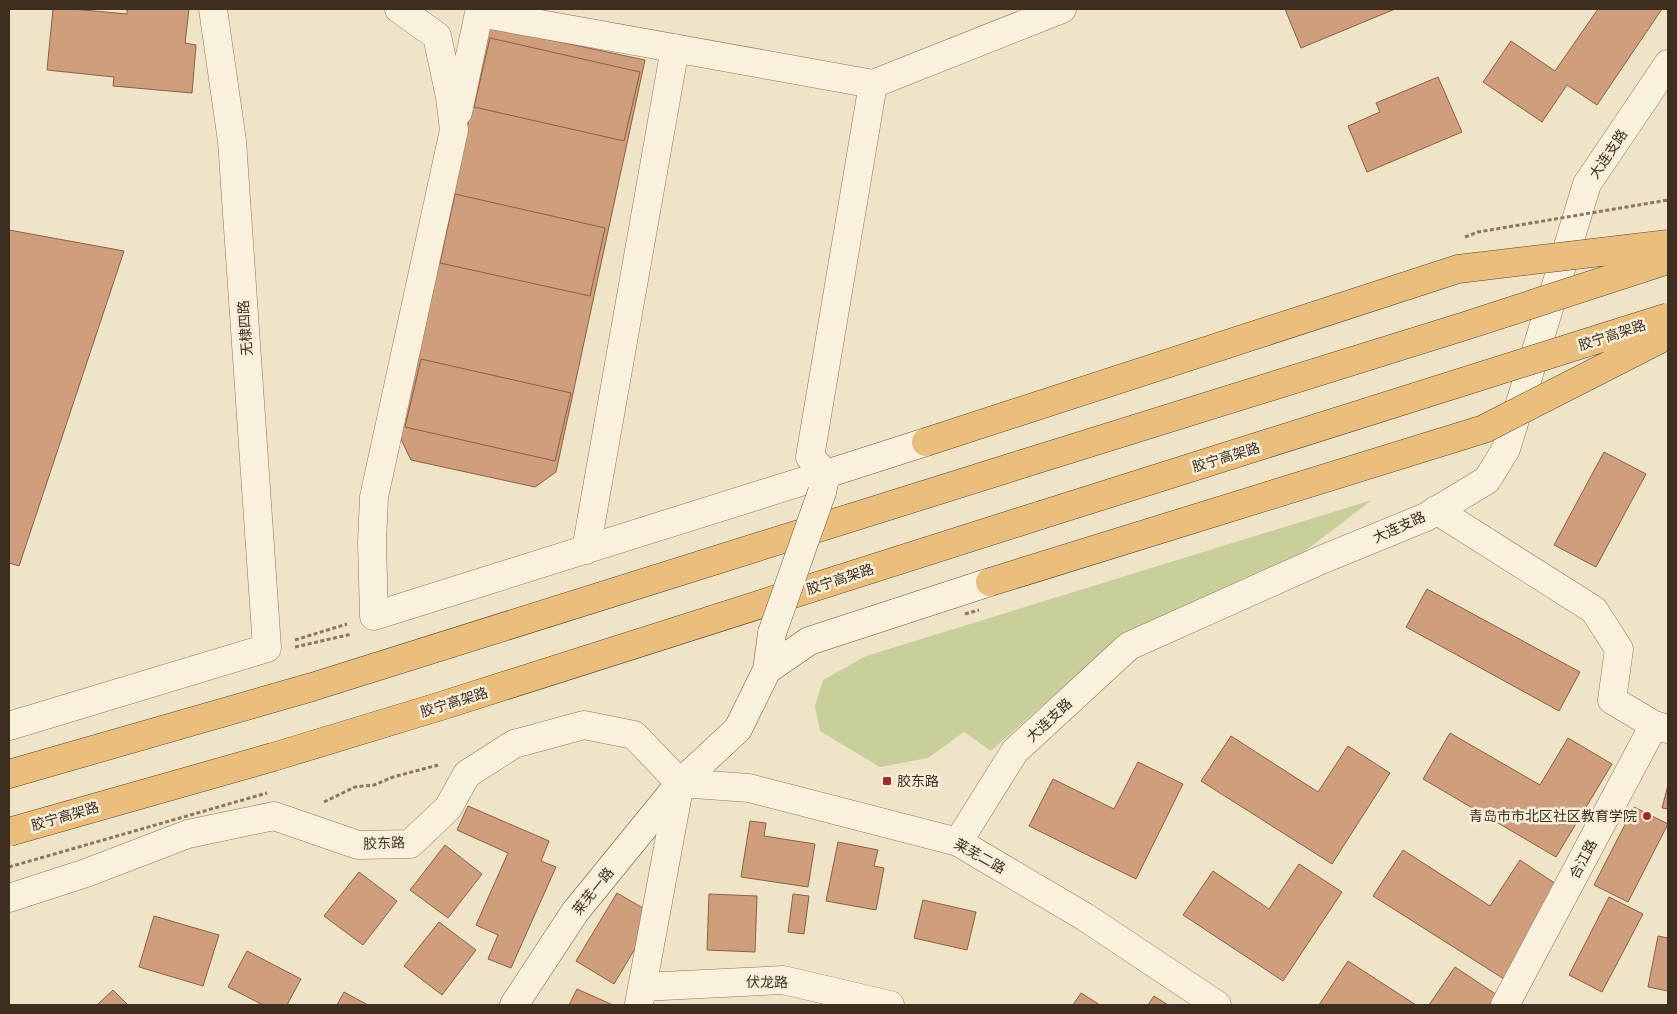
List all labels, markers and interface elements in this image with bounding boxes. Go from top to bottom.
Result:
street label: 大连支路 [1585,126,1631,182]
street label: 无棣四路 [234,299,256,357]
street label: 胶宁高架路 [1576,316,1648,354]
street label: 胶宁高架路 [1190,438,1262,476]
street label: 大连支路 [1370,507,1428,547]
street label: 胶宁高架路 [804,560,876,598]
street label: 胶宁高架路 [418,683,490,721]
street label: 大连支路 [1022,694,1076,746]
place label: 胶东路 [897,772,939,790]
marker: 胶东路 [881,775,893,787]
street label: 胶宁高架路 [29,798,101,834]
place label: 青岛市市北区社区教育学院 [1469,807,1637,825]
marker: 青岛市市北区社区教育学院 [1641,810,1653,822]
street label: 胶东路 [363,833,405,853]
street label: 莱芜二路 [951,835,1009,877]
street label: 合江路 [1565,836,1601,882]
street label: 莱芜一路 [568,864,618,918]
street label: 伏龙路 [746,973,788,991]

